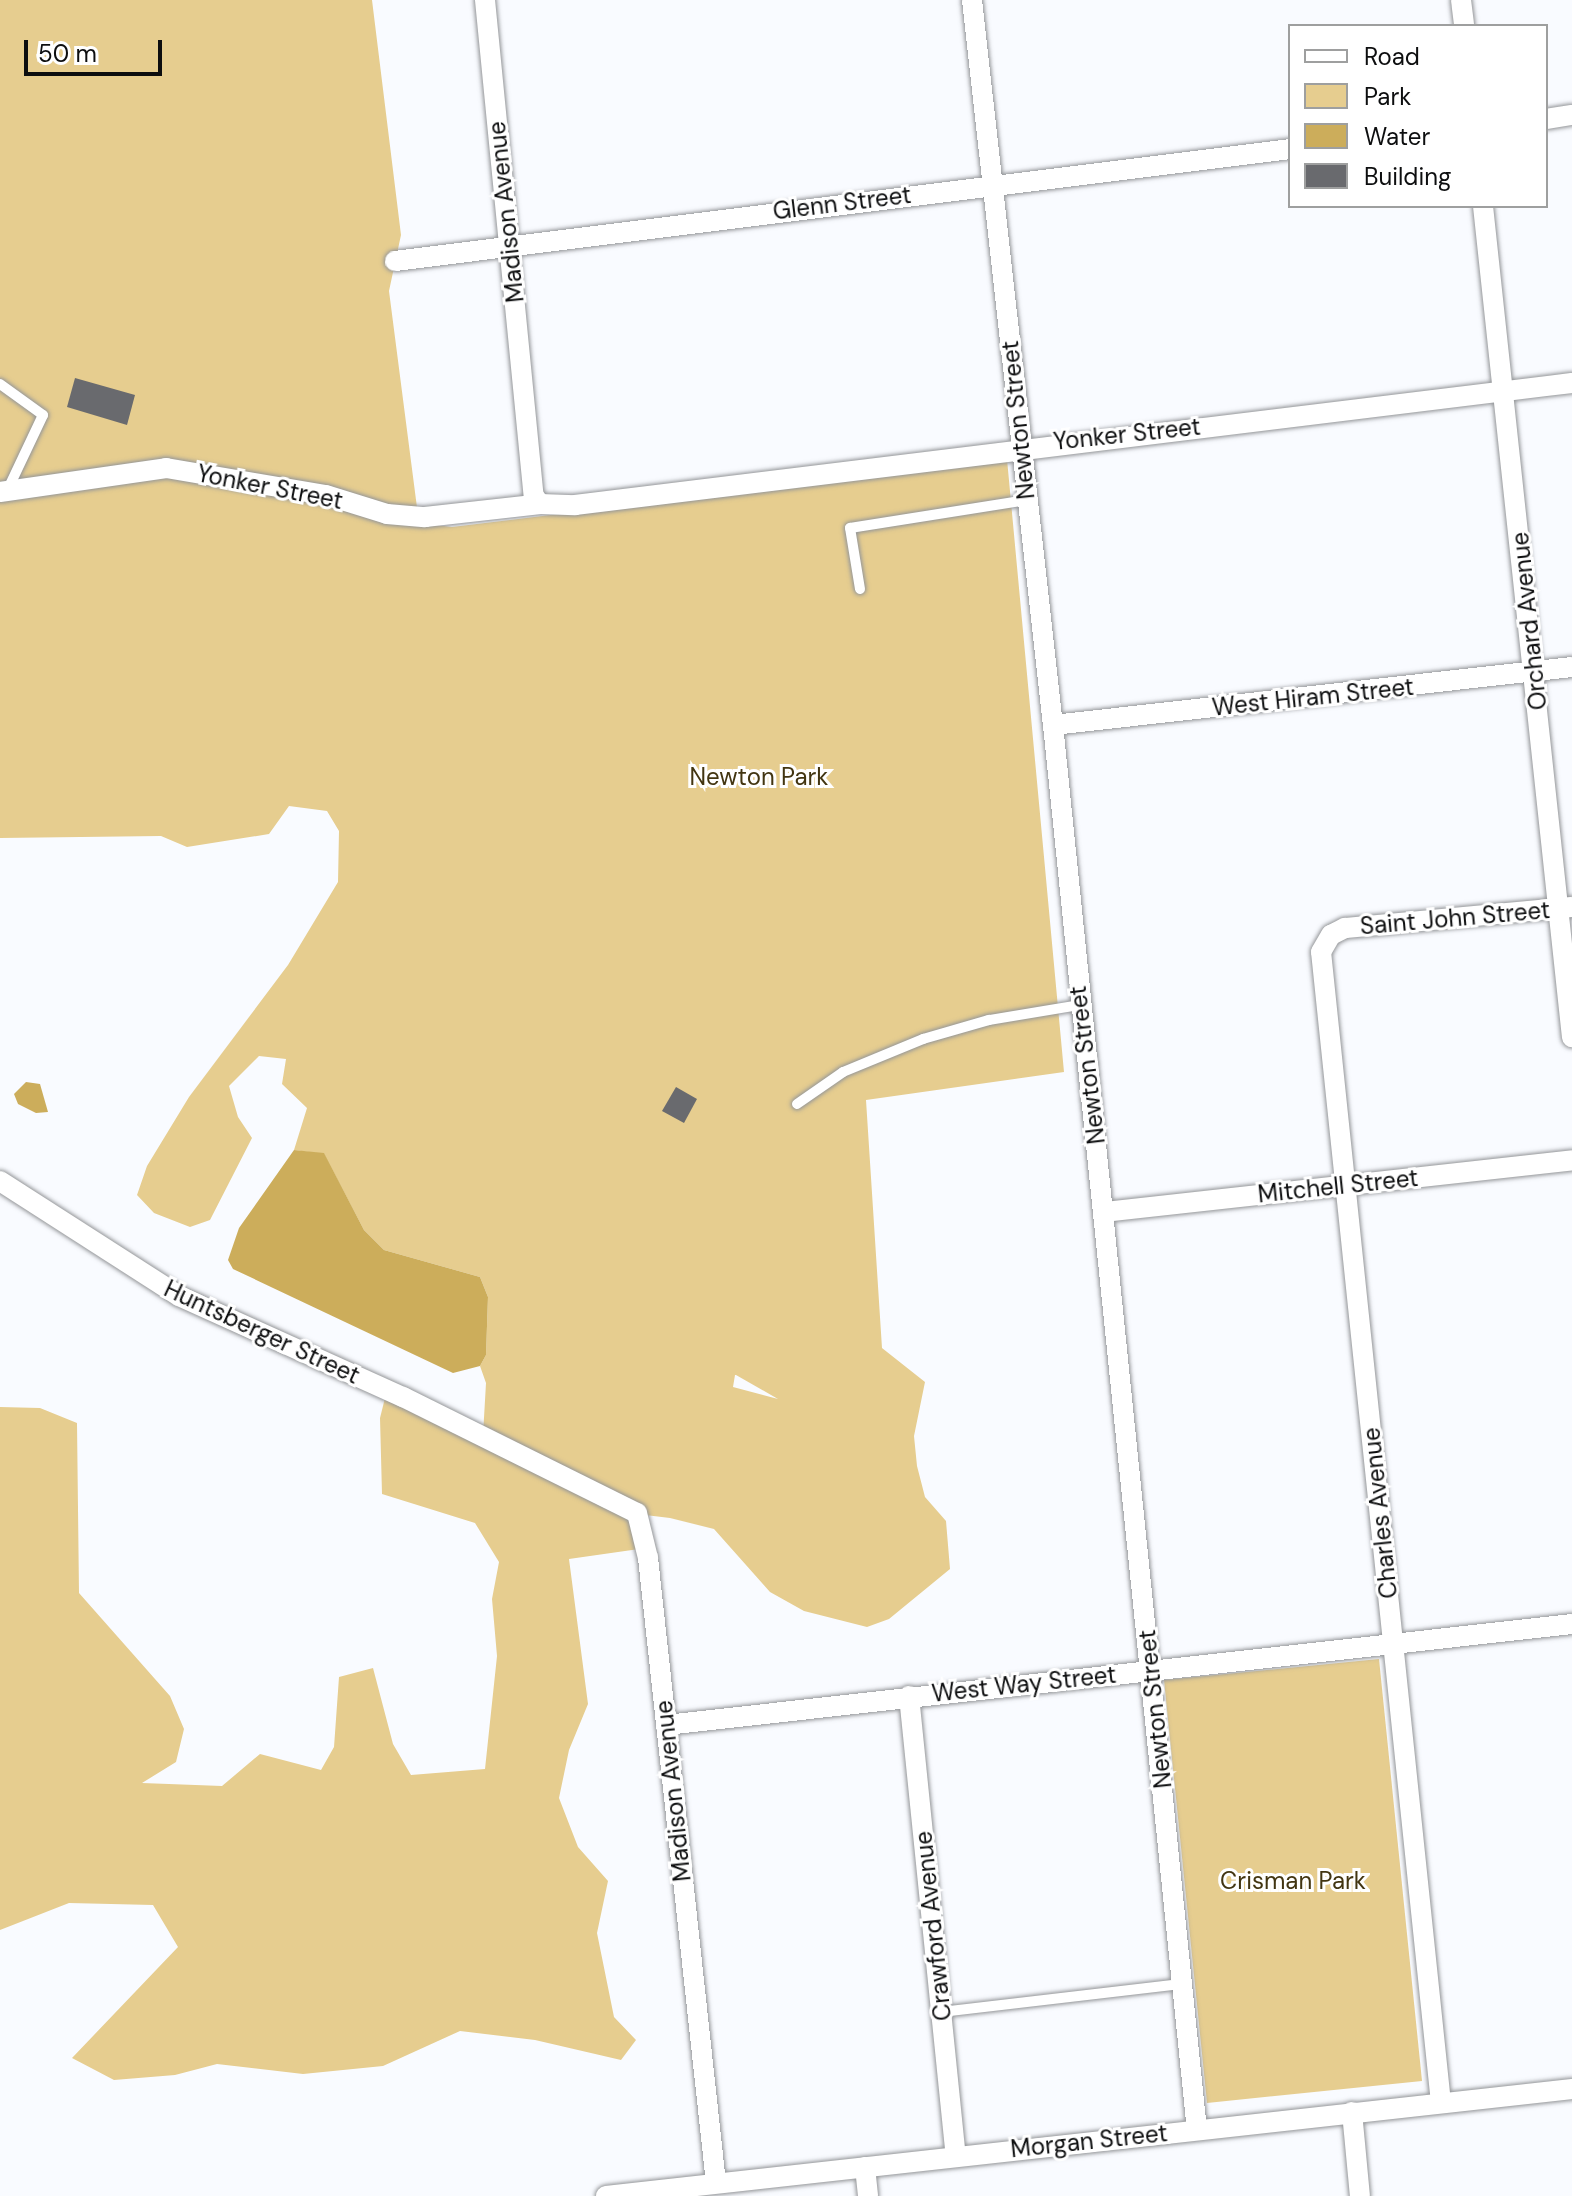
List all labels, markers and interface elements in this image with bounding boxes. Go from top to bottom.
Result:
scale bar [28,24,166,74]
legend [1288,24,1548,208]
text: 50 m [38,38,97,69]
text: Road [1364,41,1420,72]
text: Park [1364,81,1411,112]
street label: Madison Avenue [482,120,530,304]
text: Water [1364,121,1430,152]
text: Building [1364,161,1451,192]
street label: Glenn Street [771,180,913,226]
street label: Newton Street [995,339,1041,501]
street label: Yonker Street [1052,412,1202,456]
street label: Yonker Street [195,459,345,515]
street label: Orchard Avenue [1505,530,1553,712]
street label: West Hiram Street [1211,672,1415,722]
park label: Newton Park [690,763,828,791]
street label: Saint John Street [1359,895,1551,941]
street label: Newton Street [1063,984,1111,1146]
street label: Mitchell Street [1256,1163,1420,1209]
street label: Huntsberger Street [160,1274,364,1390]
street label: Charles Avenue [1357,1426,1403,1600]
street label: Newton Street [1132,1628,1178,1790]
street label: West Way Street [930,1660,1118,1708]
street label: Madison Avenue [649,1699,697,1883]
street label: Crawford Avenue [909,1830,957,2022]
park label: Crisman Park [1220,1867,1366,1895]
street label: Morgan Street [1009,2118,1169,2164]

